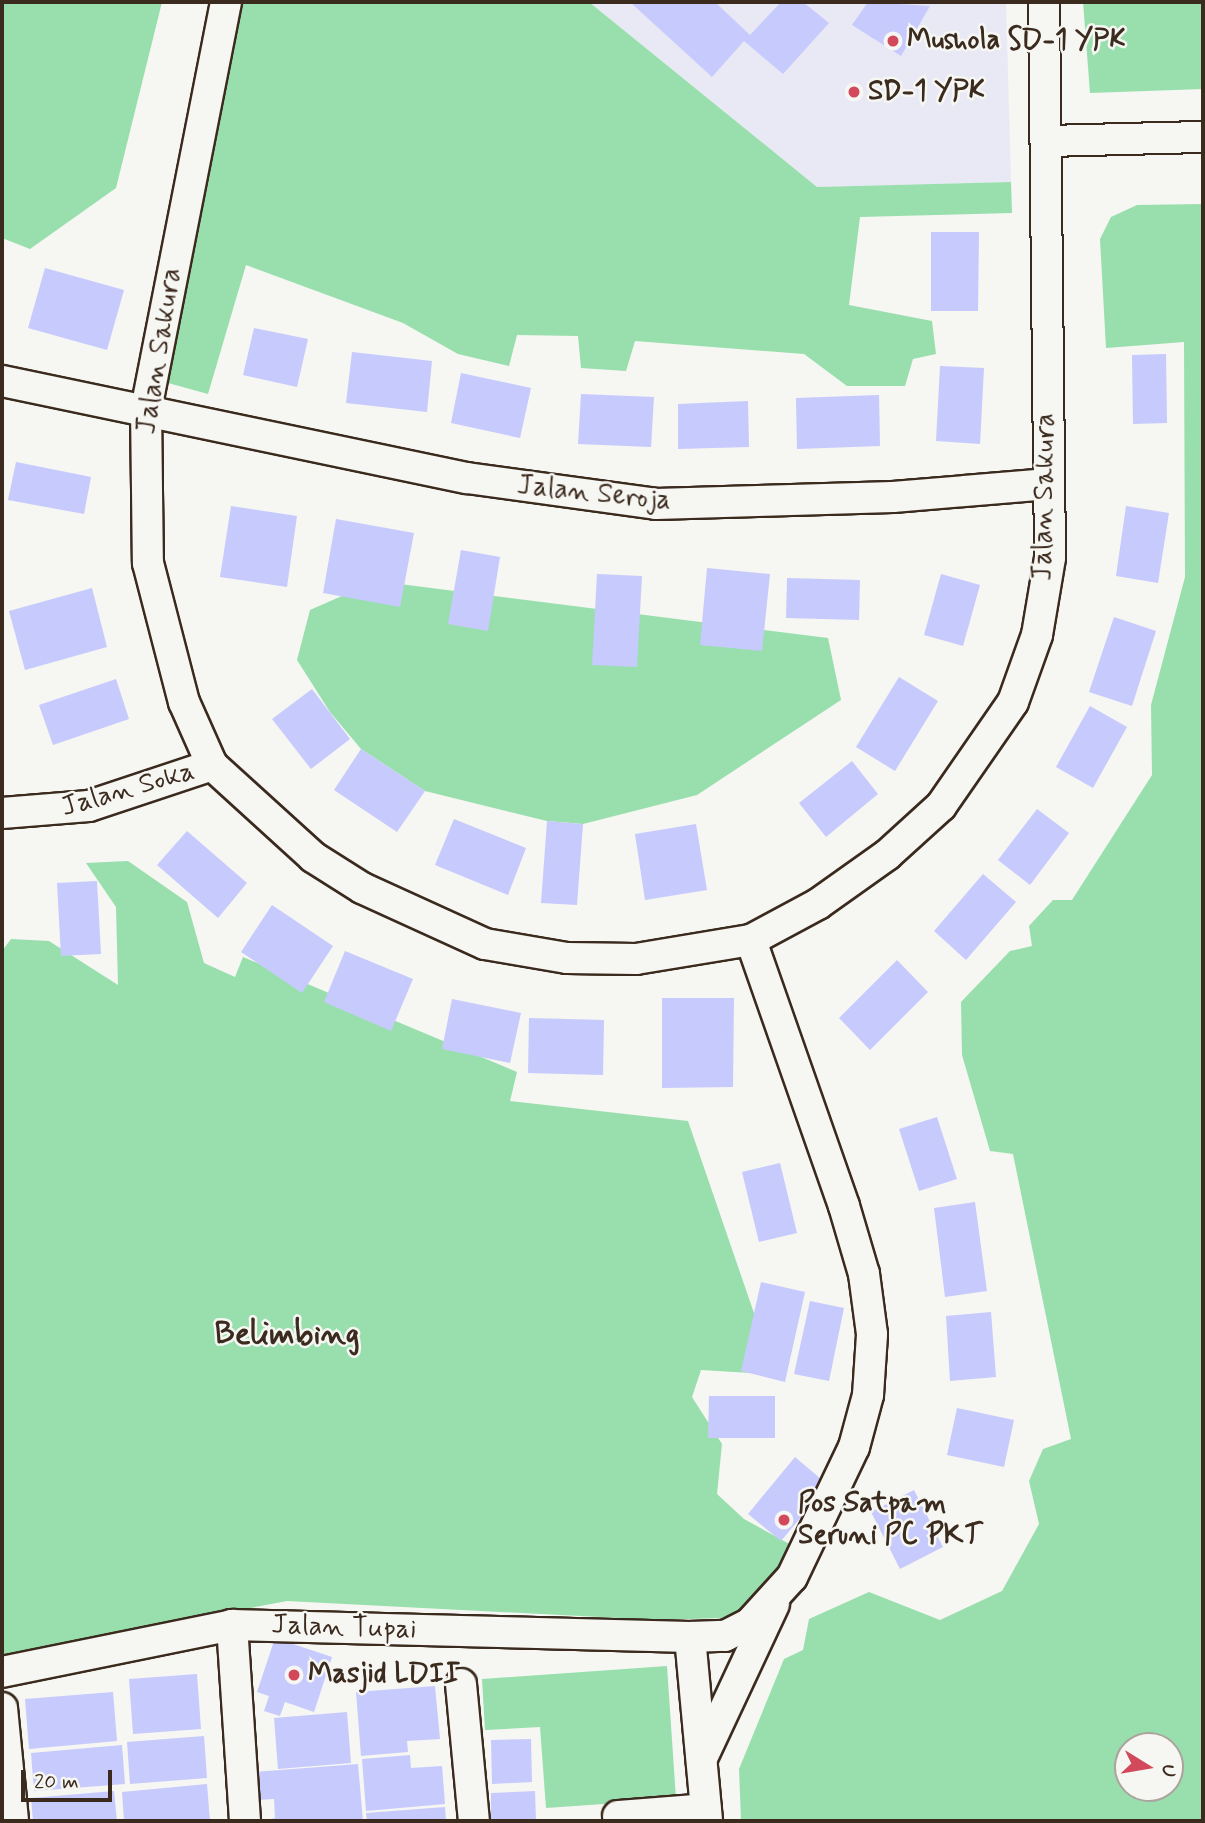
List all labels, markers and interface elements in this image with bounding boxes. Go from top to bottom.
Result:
place label: Mushola SD-1 YPK [907,24,1125,58]
marker: Mushola SD-1 YPK [885,33,901,49]
place label: SD-1 YPK [868,75,985,109]
marker: SD-1 YPK [846,84,862,100]
street label: Jalan Sakura [130,266,190,436]
street label: Jalan Sakura [1027,414,1063,580]
street label: Jalan Seroja [515,469,673,519]
street label: Jalan Soka [57,755,199,825]
district label: Belimbing [214,1315,360,1353]
place label: Pos Satpam Seruni PC PKT [798,1487,979,1553]
marker: Pos Satpam Seruni PC PKT [776,1512,792,1528]
street label: Jalan Tupai [275,1609,413,1647]
place label: Masjid LDII [308,1658,461,1692]
marker: Masjid LDII [286,1667,302,1683]
north arrow [1114,1732,1184,1802]
scale bar [24,1756,116,1800]
text: U [1155,1762,1182,1779]
text: 20 m [34,1768,79,1796]

